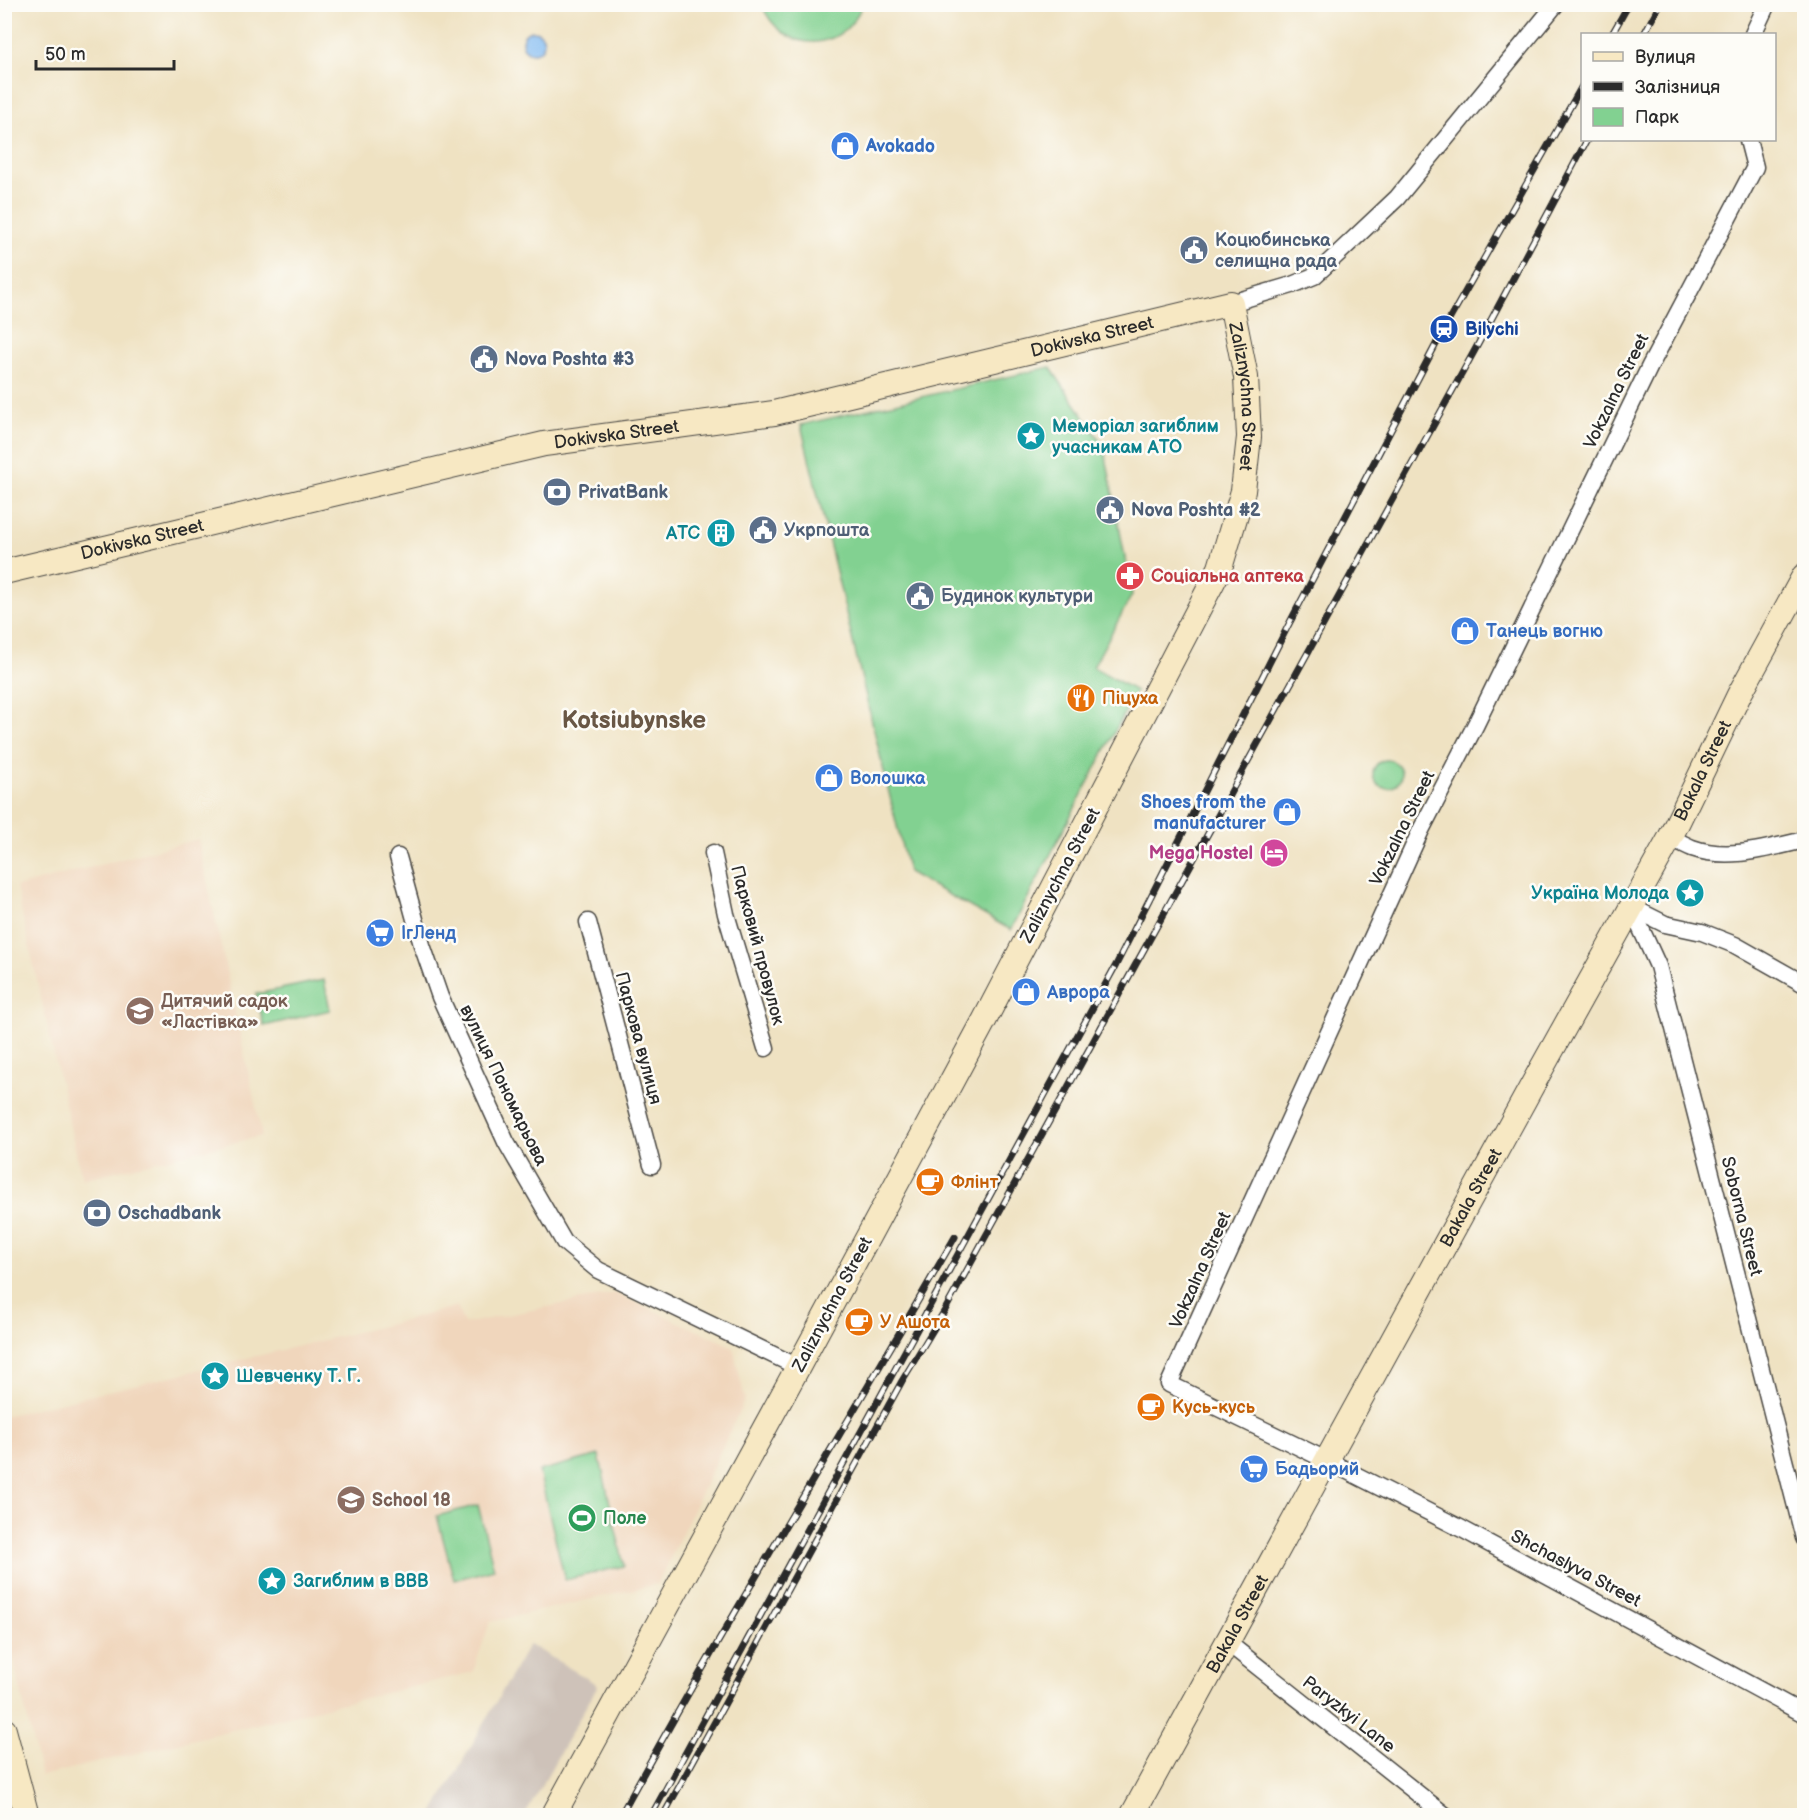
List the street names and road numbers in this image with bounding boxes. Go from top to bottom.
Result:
street label: Dokivska Street [1028,312,1156,362]
street label: Zaliznychna Street [1224,320,1259,473]
street label: Vokzalna Street [1579,330,1654,452]
street label: Dokivska Street [553,416,681,454]
street label: Dokivska Street [79,515,206,564]
street label: Bakala Street [1670,717,1736,825]
street label: Vokzalna Street [1365,767,1440,889]
street label: Zaliznychna Street [1016,804,1105,947]
street label: Парковий провулок [726,863,789,1028]
street label: Паркова вулиця [611,970,666,1107]
street label: вулиця Пономарьова [455,1001,552,1170]
street label: Bakala Street [1436,1145,1507,1251]
street label: Soborna Street [1717,1154,1767,1278]
street label: Vokzalna Street [1165,1208,1236,1332]
street label: Zaliznychna Street [788,1233,877,1376]
street label: Shchaslyva Street [1507,1525,1645,1612]
street label: Bakala Street [1202,1571,1273,1677]
street label: Paryzkyi Lane [1298,1672,1400,1757]

